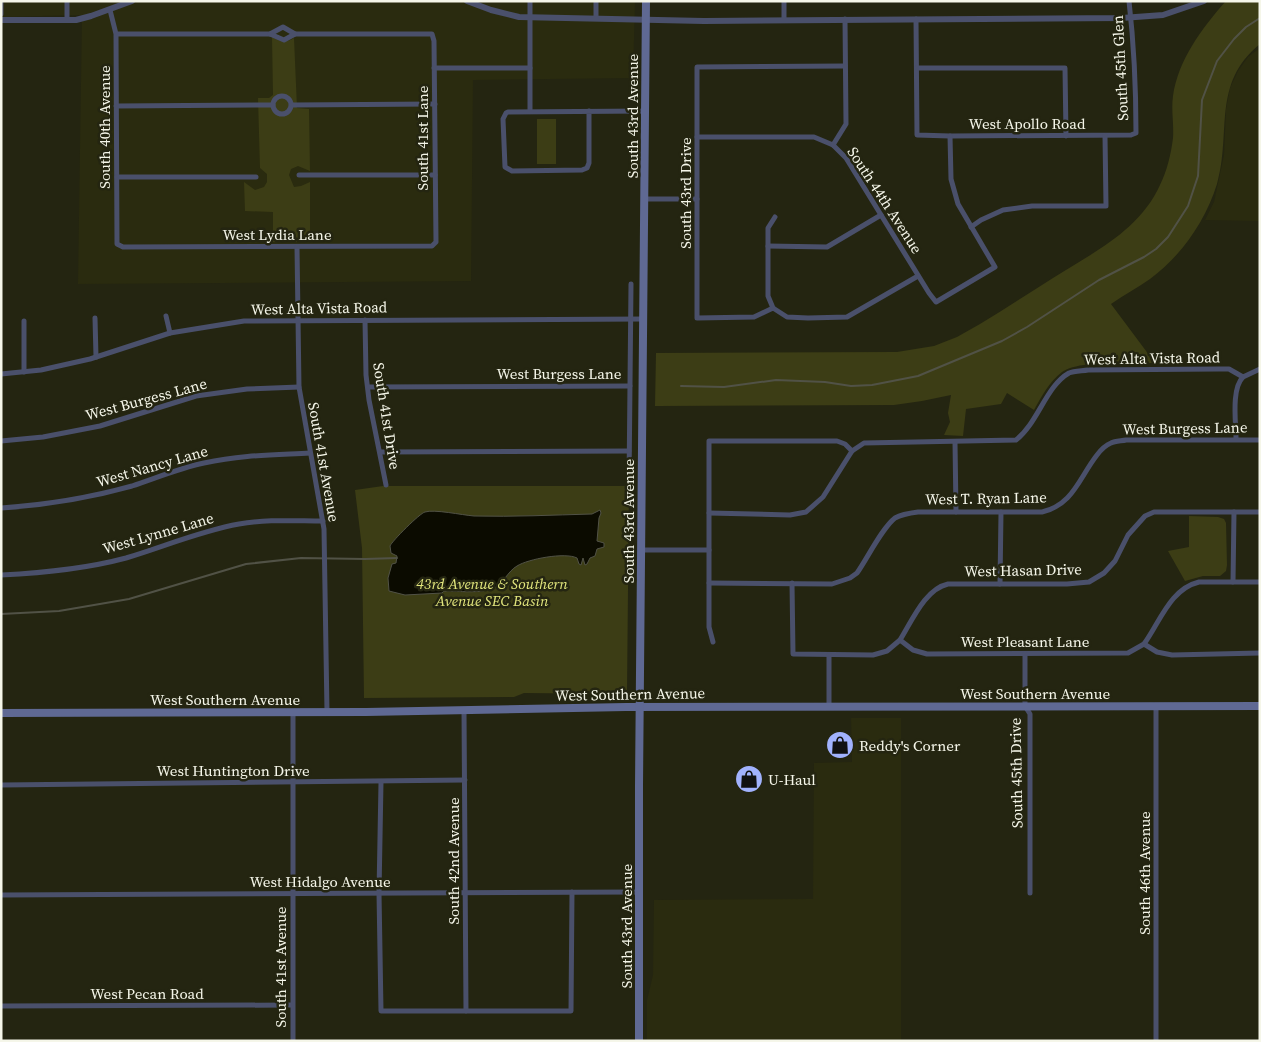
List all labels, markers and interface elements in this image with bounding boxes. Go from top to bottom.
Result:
street label: South 45th Glen [1107,15,1133,121]
street label: South 43rd Avenue [622,53,643,178]
street label: South 40th Avenue [94,65,115,189]
street label: South 41st Lane [412,85,433,191]
street label: West Apollo Road [969,113,1086,134]
street label: South 43rd Drive [675,137,696,249]
street label: South 44th Avenue [843,142,928,258]
street label: West Lydia Lane [222,224,332,245]
street label: West Alta Vista Road [251,296,388,320]
street label: West Alta Vista Road [1084,346,1221,370]
street label: South 41st Drive [368,361,406,471]
street label: West Burgess Lane [497,363,622,384]
street label: West Burgess Lane [83,373,209,425]
street label: South 41st Avenue [303,401,345,524]
street label: West Burgess Lane [1122,416,1248,440]
street label: West Nancy Lane [94,440,211,492]
street label: South 43rd Avenue [618,458,639,583]
street label: West T. Ryan Lane [925,486,1047,510]
street label: West Lynne Lane [100,507,216,559]
street label: West Hasan Drive [964,558,1082,582]
park label: 43rd Avenue & Southern Avenue SEC Basin [416,573,568,611]
street label: West Pleasant Lane [960,631,1090,652]
street label: West Southern Avenue [555,682,706,706]
street label: West Southern Avenue [960,683,1110,704]
street label: West Southern Avenue [150,689,300,710]
street label: South 45th Drive [1005,717,1027,828]
shop icon: Reddy's Corner [825,730,855,760]
place label: Reddy's Corner [859,735,961,756]
street label: West Huntington Drive [156,760,310,781]
shop icon: U-Haul [734,764,764,794]
place label: U-Haul [768,769,816,790]
street label: South 42nd Avenue [443,797,464,925]
street label: South 46th Avenue [1134,811,1155,935]
street label: South 43rd Avenue [616,863,637,988]
street label: West Hidalgo Avenue [249,871,391,892]
street label: South 41st Avenue [270,906,291,1028]
street label: West Pecan Road [90,983,204,1004]

